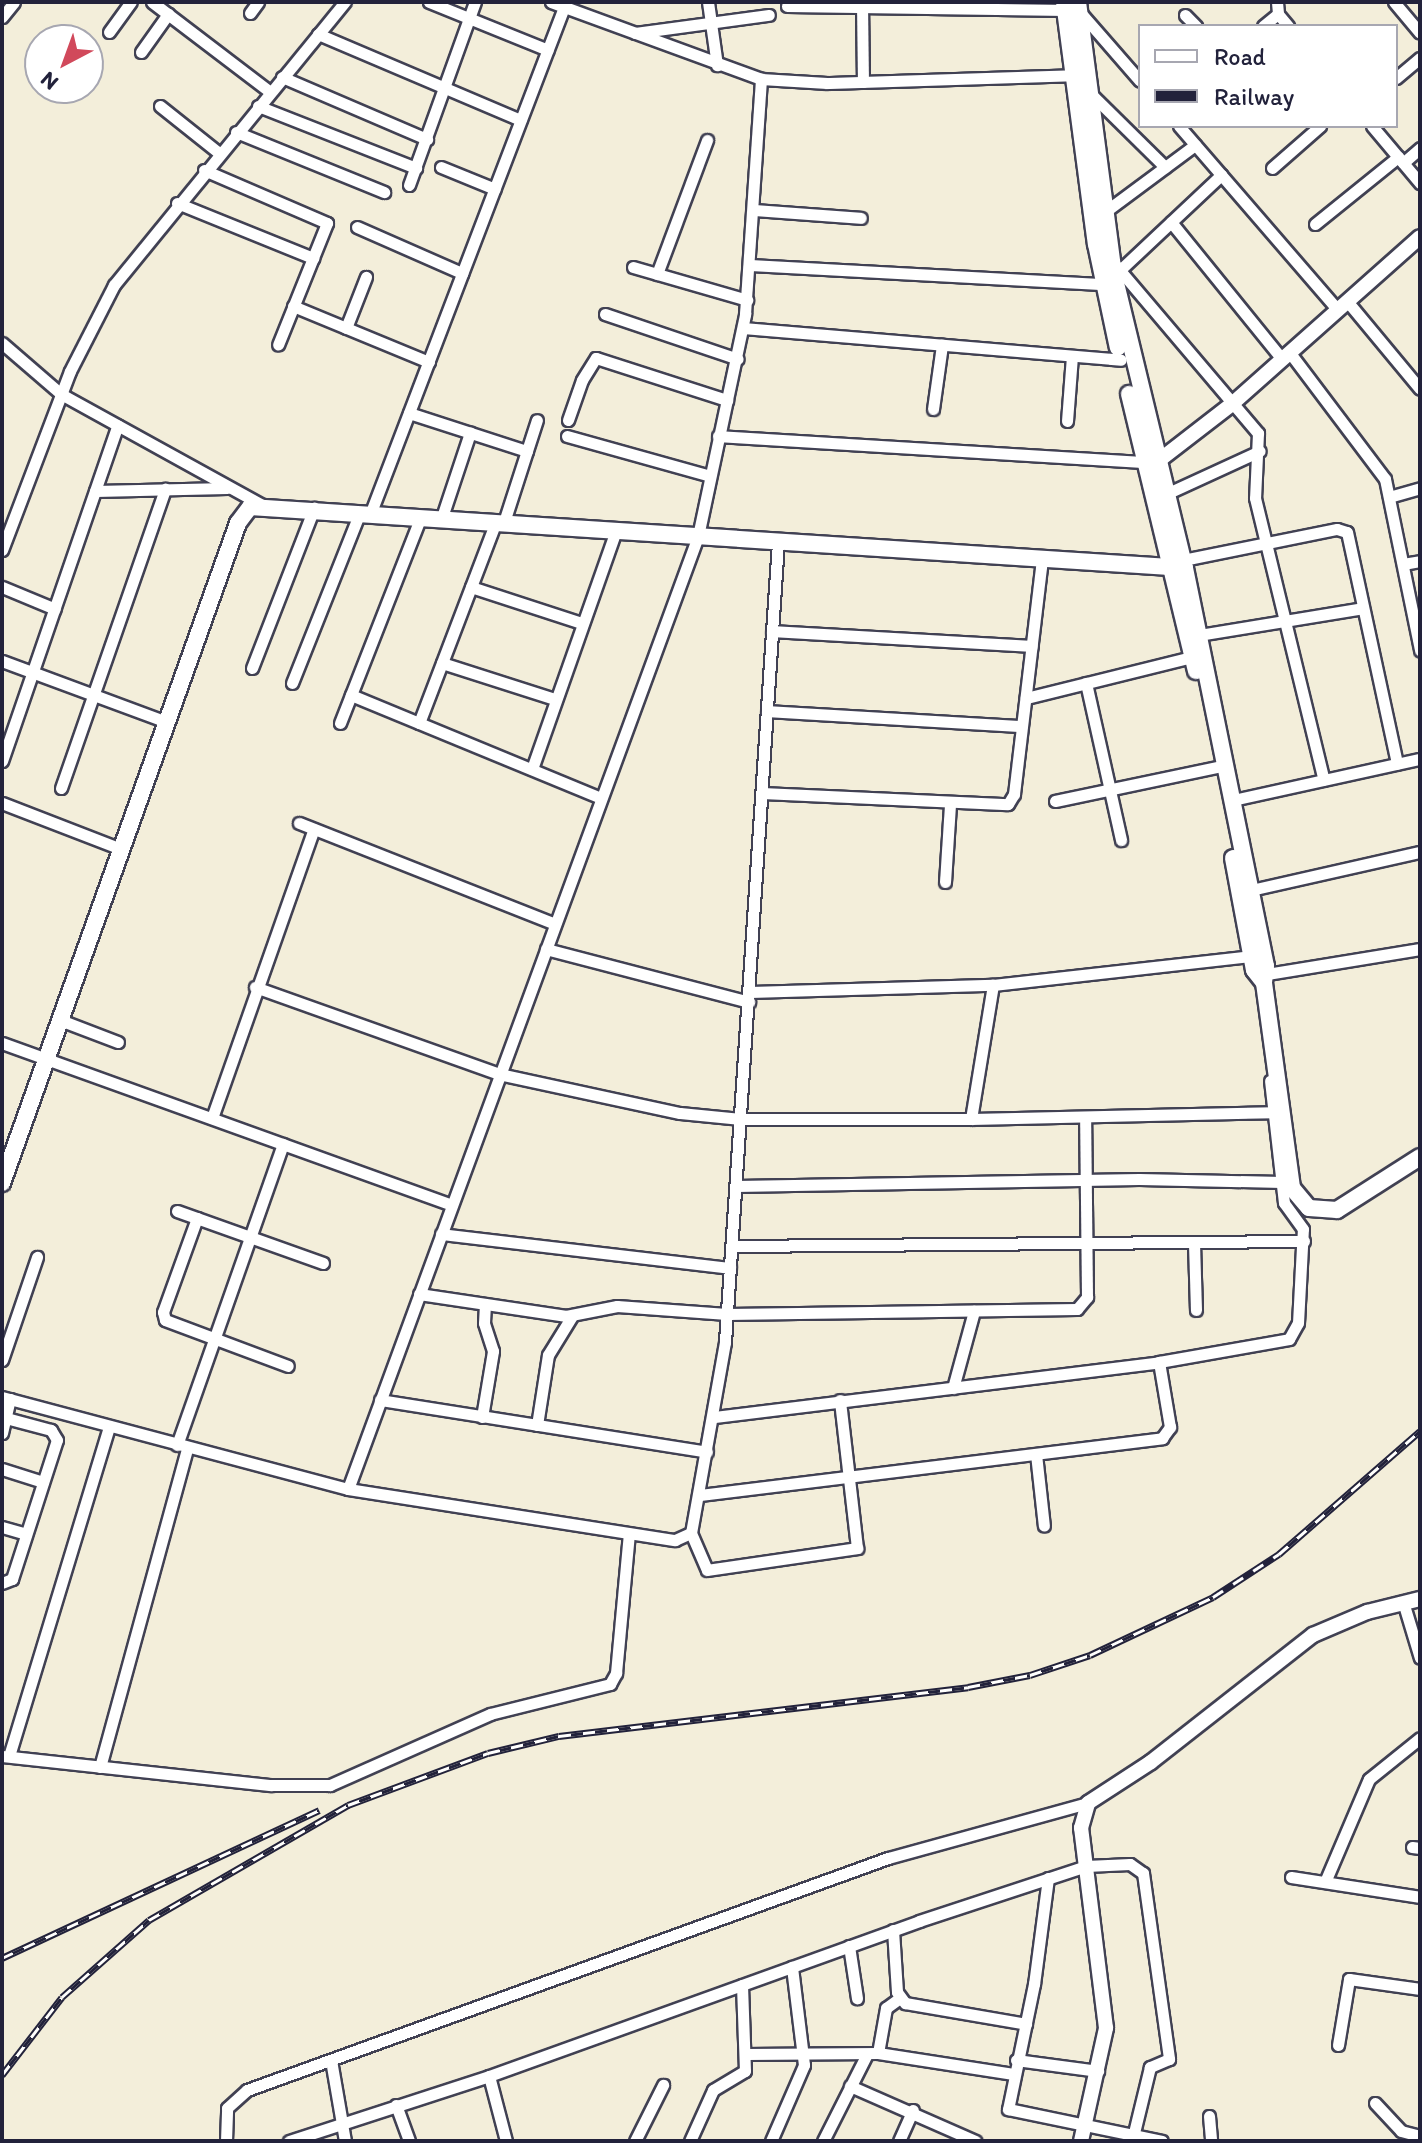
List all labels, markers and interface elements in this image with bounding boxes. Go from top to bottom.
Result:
north arrow [24,24,104,104]
legend [1138,24,1398,128]
text: Road [1214,42,1266,71]
text: N [35,66,64,96]
text: Railway [1214,82,1294,111]

